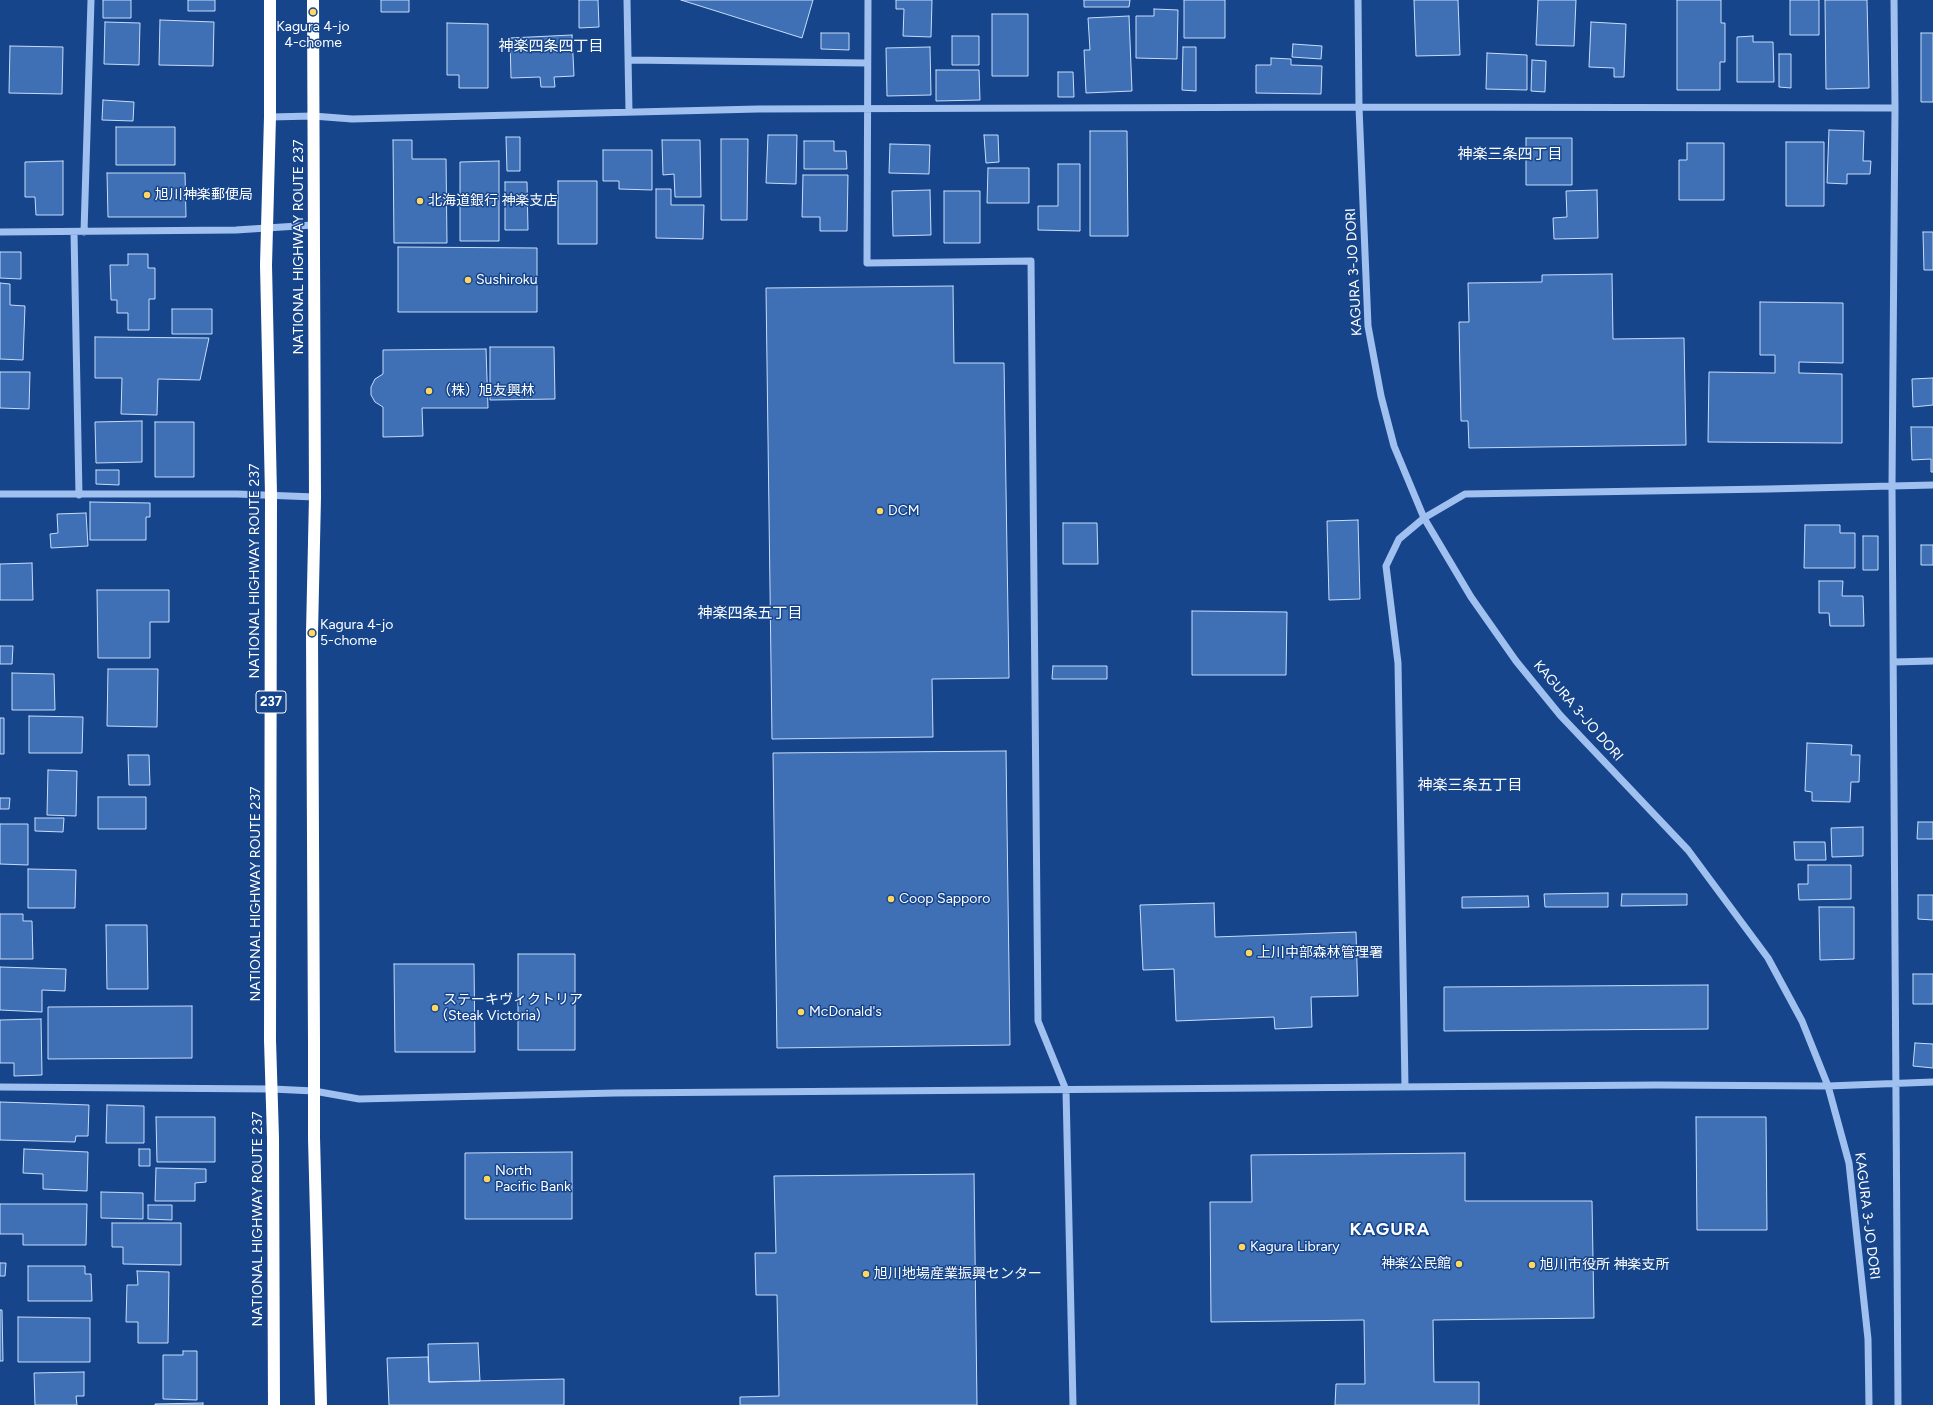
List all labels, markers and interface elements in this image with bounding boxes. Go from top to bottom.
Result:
marker: Kagura 4-jo 4-chome [308,7,318,17]
place label: Kagura 4-jo 4-chome [276,19,350,52]
district label: 神楽四条四丁目 [499,38,603,56]
street label: NATIONAL HIGHWAY ROUTE 237 [291,139,307,355]
district label: 神楽三条四丁目 [1458,146,1562,164]
place label: 旭川神楽郵便局 [155,187,253,203]
marker: 旭川神楽郵便局 [142,190,152,200]
place label: 北海道銀行 神楽支店 [428,193,557,209]
marker: 北海道銀行 神楽支店 [415,196,425,206]
street label: KAGURA 3-JO DORI [1342,208,1366,336]
place label: Sushiroku [476,272,537,288]
marker: Sushiroku [463,275,473,285]
place label: （株）旭友興林 [437,383,535,399]
marker: （株）旭友興林 [424,386,434,396]
street label: NATIONAL HIGHWAY ROUTE 237 [247,463,263,679]
place label: DCM [888,503,920,519]
marker: DCM [875,506,885,516]
district label: 神楽四条五丁目 [698,605,802,623]
place label: Kagura 4-jo 5-chome [320,617,393,650]
marker: Kagura 4-jo 5-chome [307,628,317,638]
street label: KAGURA 3-JO DORI [1530,657,1626,765]
road number: 237 [256,691,286,713]
district label: 神楽三条五丁目 [1418,777,1522,795]
street label: NATIONAL HIGHWAY ROUTE 237 [248,786,264,1002]
place label: Coop Sapporo [899,891,990,907]
marker: Coop Sapporo [886,894,896,904]
place label: 上川中部森林管理署 [1257,945,1383,961]
marker: 上川中部森林管理署 [1244,948,1254,958]
place label: ステーキヴィクトリア (Steak Victoria) [443,992,583,1024]
marker: ステーキヴィクトリア (Steak Victoria) [430,1003,440,1013]
place label: McDonald's [809,1004,882,1020]
marker: McDonald's [796,1007,806,1017]
street label: NATIONAL HIGHWAY ROUTE 237 [250,1111,266,1327]
street label: KAGURA 3-JO DORI [1851,1151,1883,1281]
place label: North Pacific Bank [495,1163,571,1196]
marker: North Pacific Bank [482,1174,492,1184]
district label: KAGURA [1350,1219,1430,1241]
place label: Kagura Library [1250,1239,1340,1255]
marker: Kagura Library [1237,1242,1247,1252]
place label: 神楽公民館 [1381,1256,1451,1272]
place label: 旭川市役所 神楽支所 [1540,1257,1669,1273]
marker: 神楽公民館 [1454,1259,1464,1269]
marker: 旭川市役所 神楽支所 [1527,1260,1537,1270]
place label: 旭川地場産業振興センター [874,1266,1042,1282]
marker: 旭川地場産業振興センター [861,1269,871,1279]

